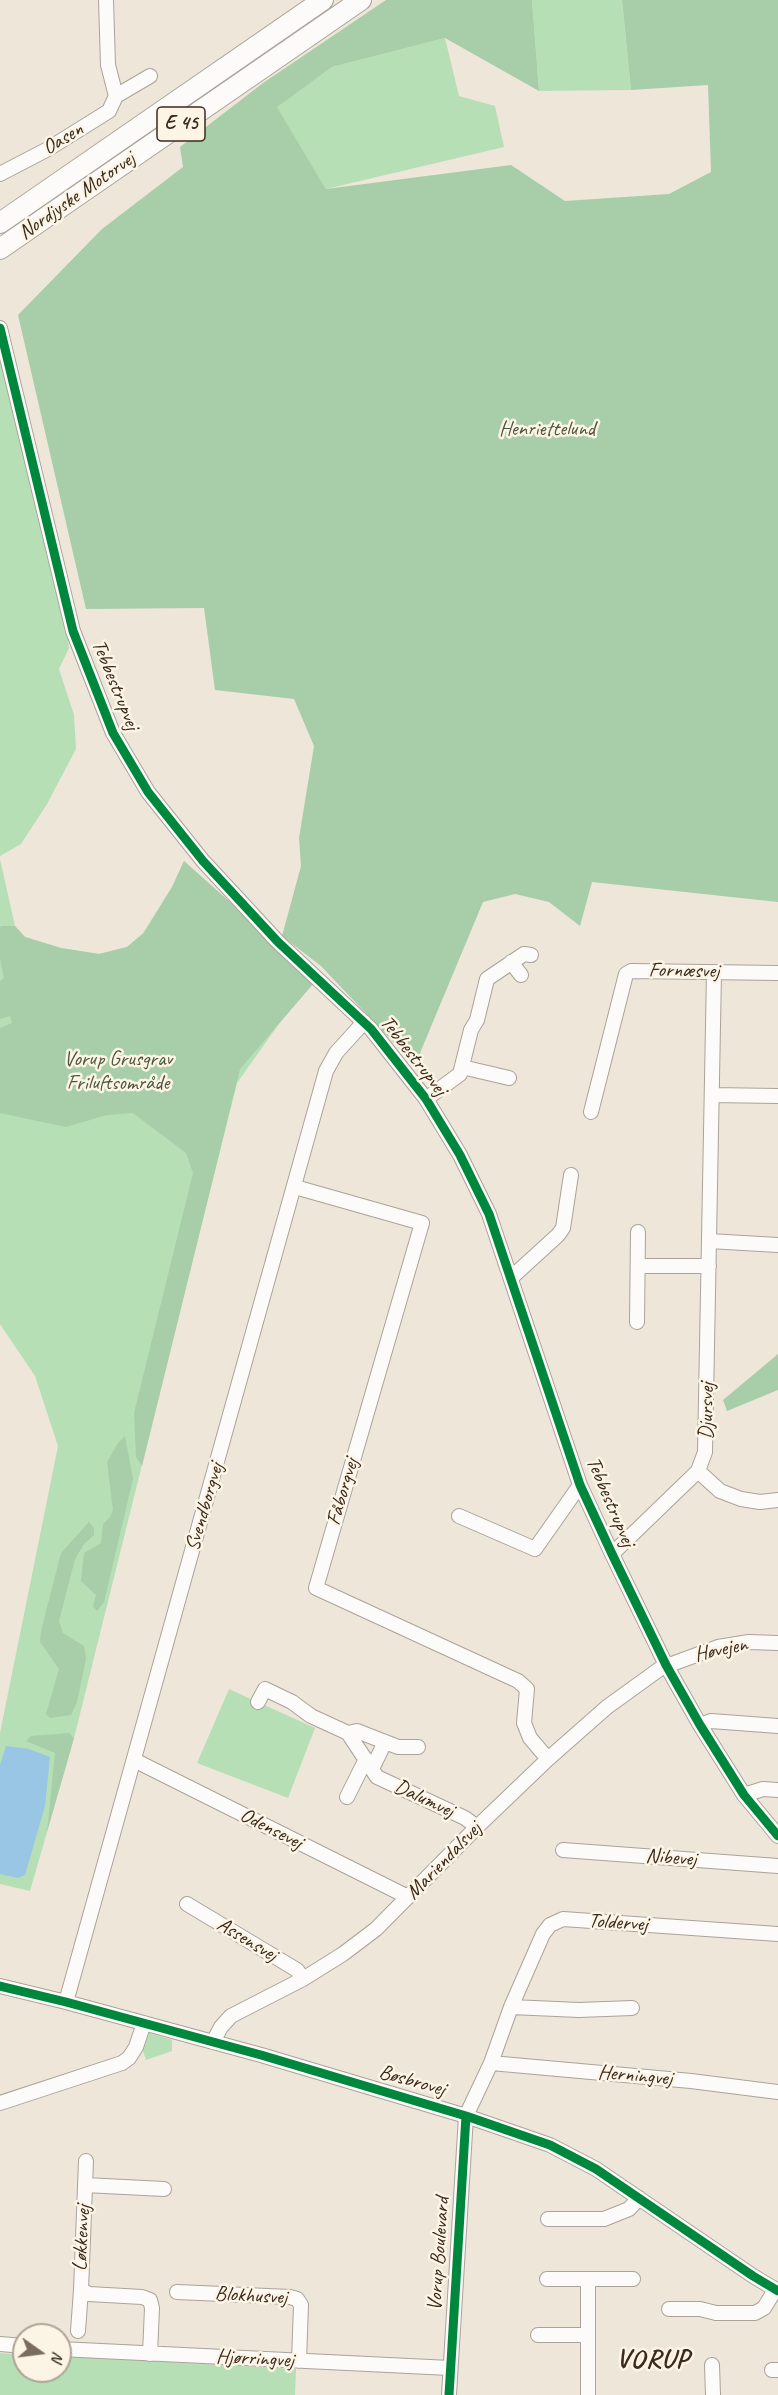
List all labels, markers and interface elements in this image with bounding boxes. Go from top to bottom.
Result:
road number: E 45 [157,107,205,141]
street label: Oasen [38,117,88,161]
street label: Nordjyske Motorvej [14,147,140,245]
park label: Henriettelund [499,416,595,442]
street label: Tebbestrupvej [86,636,144,734]
street label: Fornæsvej [648,958,720,984]
street label: Tebbestrupvej [374,1011,452,1101]
park label: Vorup Grusgrav Friluftsområde [64,1046,172,1096]
street label: Djursvej [694,1382,720,1440]
street label: Tebbestrupvej [580,1453,640,1551]
street label: Fåborgvej [321,1456,365,1528]
street label: Svendborgvej [180,1460,230,1554]
street label: Høvejen [692,1632,750,1668]
street label: Dalumvej [390,1774,458,1824]
street label: Odensevej [235,1803,307,1855]
street label: Mariendalsvej [401,1817,487,1905]
street label: Nibevej [645,1844,697,1872]
street label: Toldervej [587,1908,649,1938]
street label: Assensvej [212,1912,282,1968]
street label: Bøsbrovej [376,2060,448,2102]
street label: Herningvej [597,2060,673,2092]
street label: Vorup Boulevard [422,2196,456,2312]
street label: Løkkenvej [68,2204,96,2272]
street label: Blokhusvej [214,2282,288,2310]
north arrow [12,2323,72,2383]
street label: Hjørringvej [215,2344,295,2374]
district label: VORUP [616,2344,690,2376]
text: N [47,2350,68,2364]

